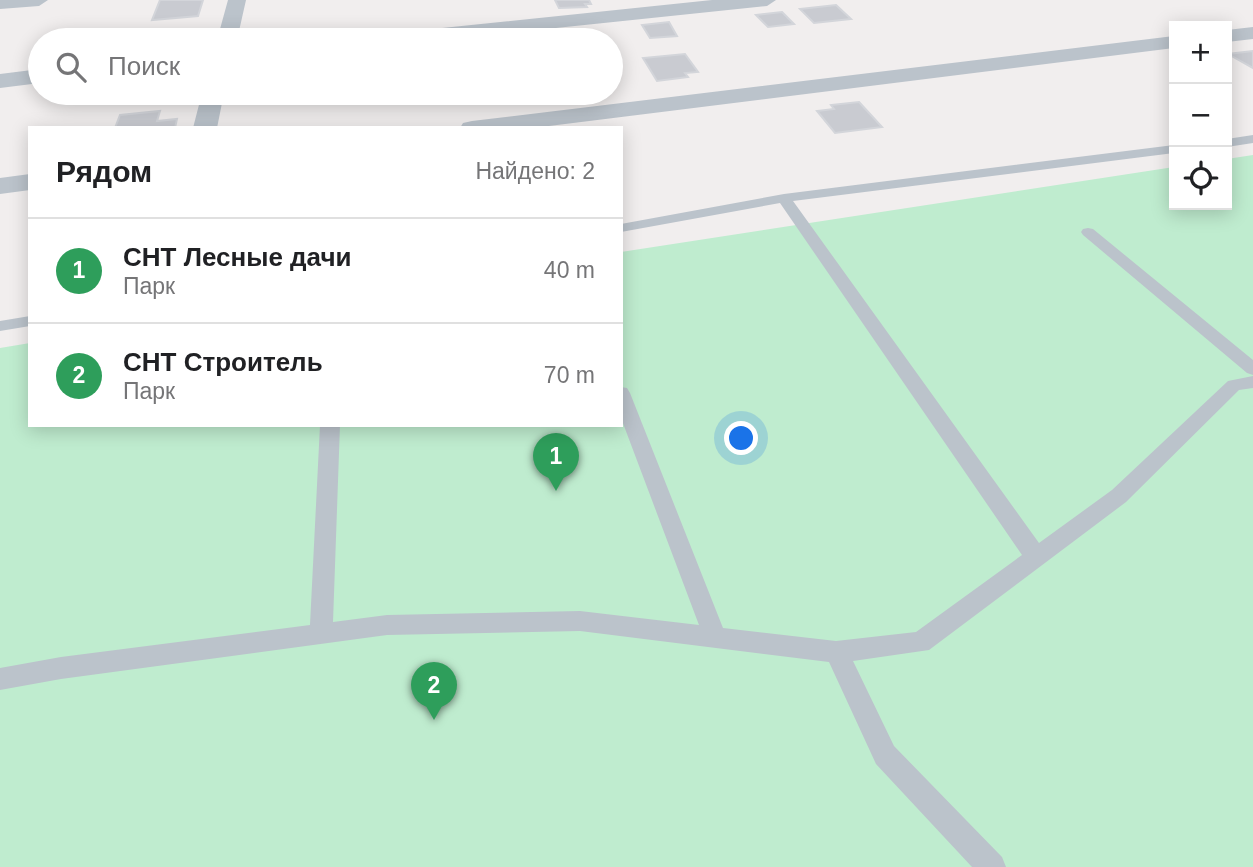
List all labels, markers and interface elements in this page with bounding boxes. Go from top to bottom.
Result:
map controls [1169,21,1232,210]
button: + [1169,21,1232,84]
search box [28,28,623,105]
icon: search [52,48,90,86]
text: Поиск [108,51,180,81]
button: − [1169,84,1232,147]
button: locate [1169,147,1232,210]
text: Рядом [56,155,152,188]
text: Найдено: 2 [475,158,595,184]
text: СНТ Лесные дачи [123,242,351,272]
text: 1 [73,257,85,283]
text: 40 m [544,257,595,283]
text: Парк [123,273,175,299]
text: СНТ Строитель [123,347,323,377]
text: 2 [73,362,85,388]
text: 70 m [544,362,595,388]
text: Парк [123,378,175,404]
your location [724,421,758,455]
pin: 1 [533,433,579,491]
pin: 2 [411,662,457,720]

